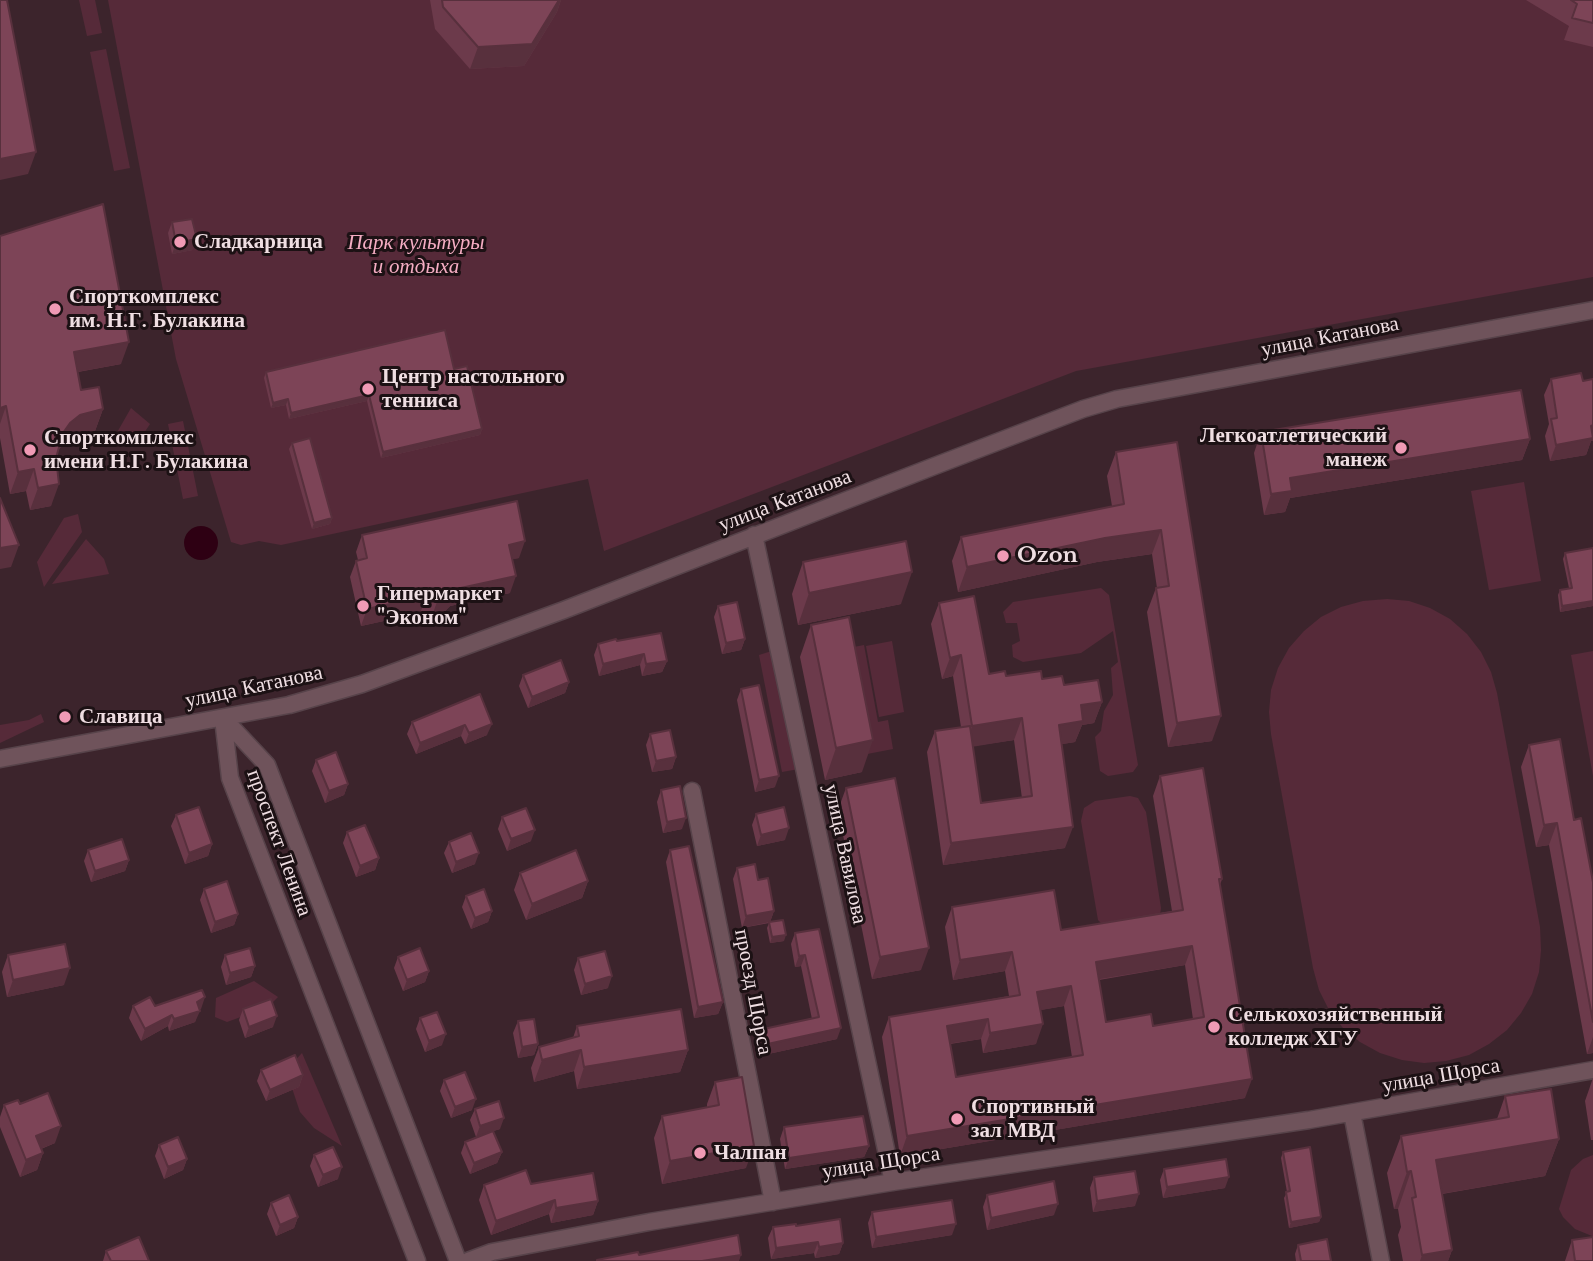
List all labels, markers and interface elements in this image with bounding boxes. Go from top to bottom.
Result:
place label: Сладкарница [194,229,323,255]
park label: Парк культуры и отдыха [347,230,485,280]
marker: Сладкарница [172,234,188,250]
place label: Спорткомплекс им. Н.Г. Булакина [69,284,245,334]
marker: Спорткомплекс им. Н.Г. Булакина [47,301,63,317]
street label: улица Катанова [1259,311,1401,363]
place label: Центр настольного тенниса [382,364,565,414]
marker: Центр настольного тенниса [360,381,376,397]
place label: Легкоатлетический манеж [1200,423,1387,473]
place label: Спорткомплекс имени Н.Г. Булакина [44,425,248,475]
marker: Легкоатлетический манеж [1393,440,1409,456]
marker: Спорткомплекс имени Н.Г. Булакина [22,442,38,458]
street label: улица Катанова [715,464,855,538]
place label: Ozon [1017,543,1078,569]
marker: Ozon [995,548,1011,564]
place label: Гипермаркет "Эконом" [377,581,502,631]
marker: Гипермаркет "Эконом" [355,598,371,614]
street label: улица Катанова [183,660,325,714]
place label: Славица [79,704,162,730]
marker: Славица [57,709,73,725]
street label: проспект Ленина [241,766,317,920]
street label: улица Вавилова [818,782,872,926]
street label: проезд Щорса [728,927,778,1057]
place label: Селькохозяйственный колледж ХГУ [1228,1002,1443,1052]
marker: Селькохозяйственный колледж ХГУ [1206,1019,1222,1035]
street label: улица Щорса [1380,1053,1502,1099]
place label: Спортивный зал МВД [971,1094,1095,1144]
marker: Спортивный зал МВД [949,1111,965,1127]
place label: Чалпан [714,1140,787,1166]
street label: улица Щорса [820,1141,942,1185]
marker: Чалпан [692,1145,708,1161]

